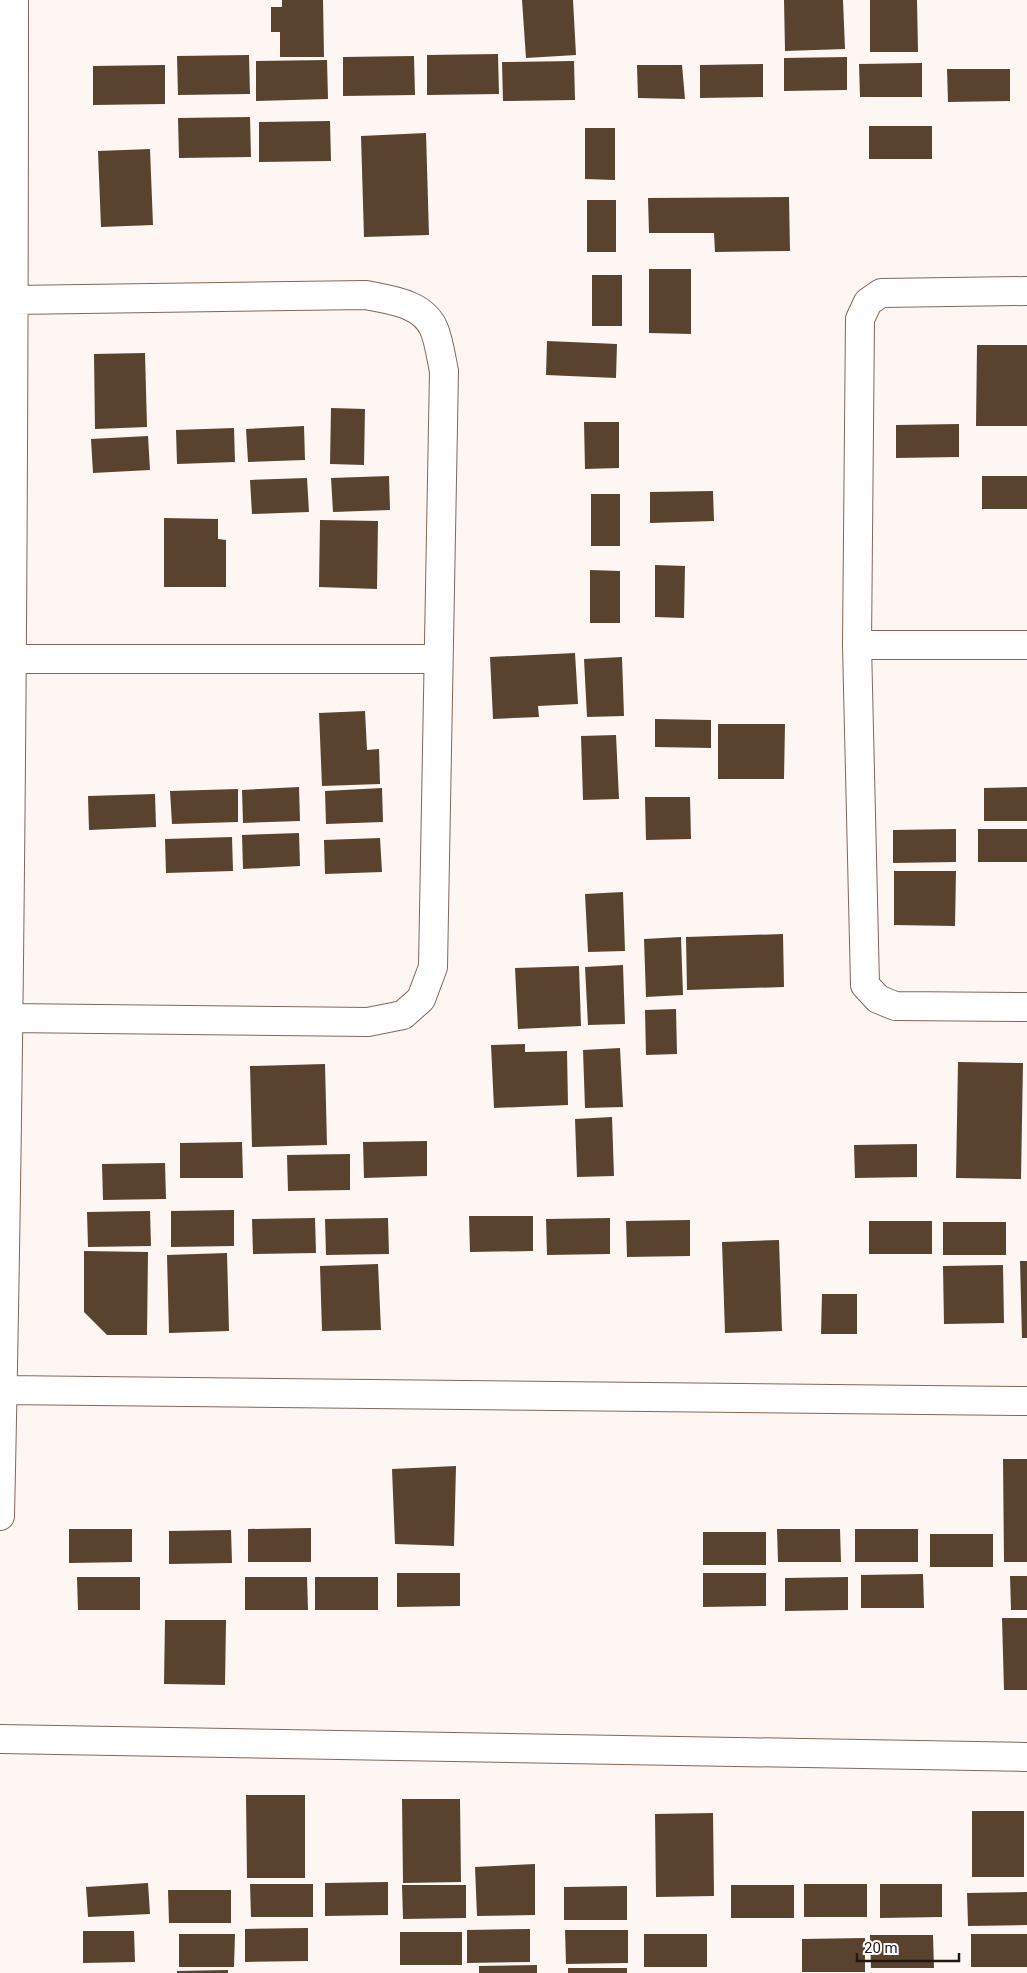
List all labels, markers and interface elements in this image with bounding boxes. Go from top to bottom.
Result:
scale bar [857,1930,960,1962]
text: 20 m [864,1939,898,1957]

